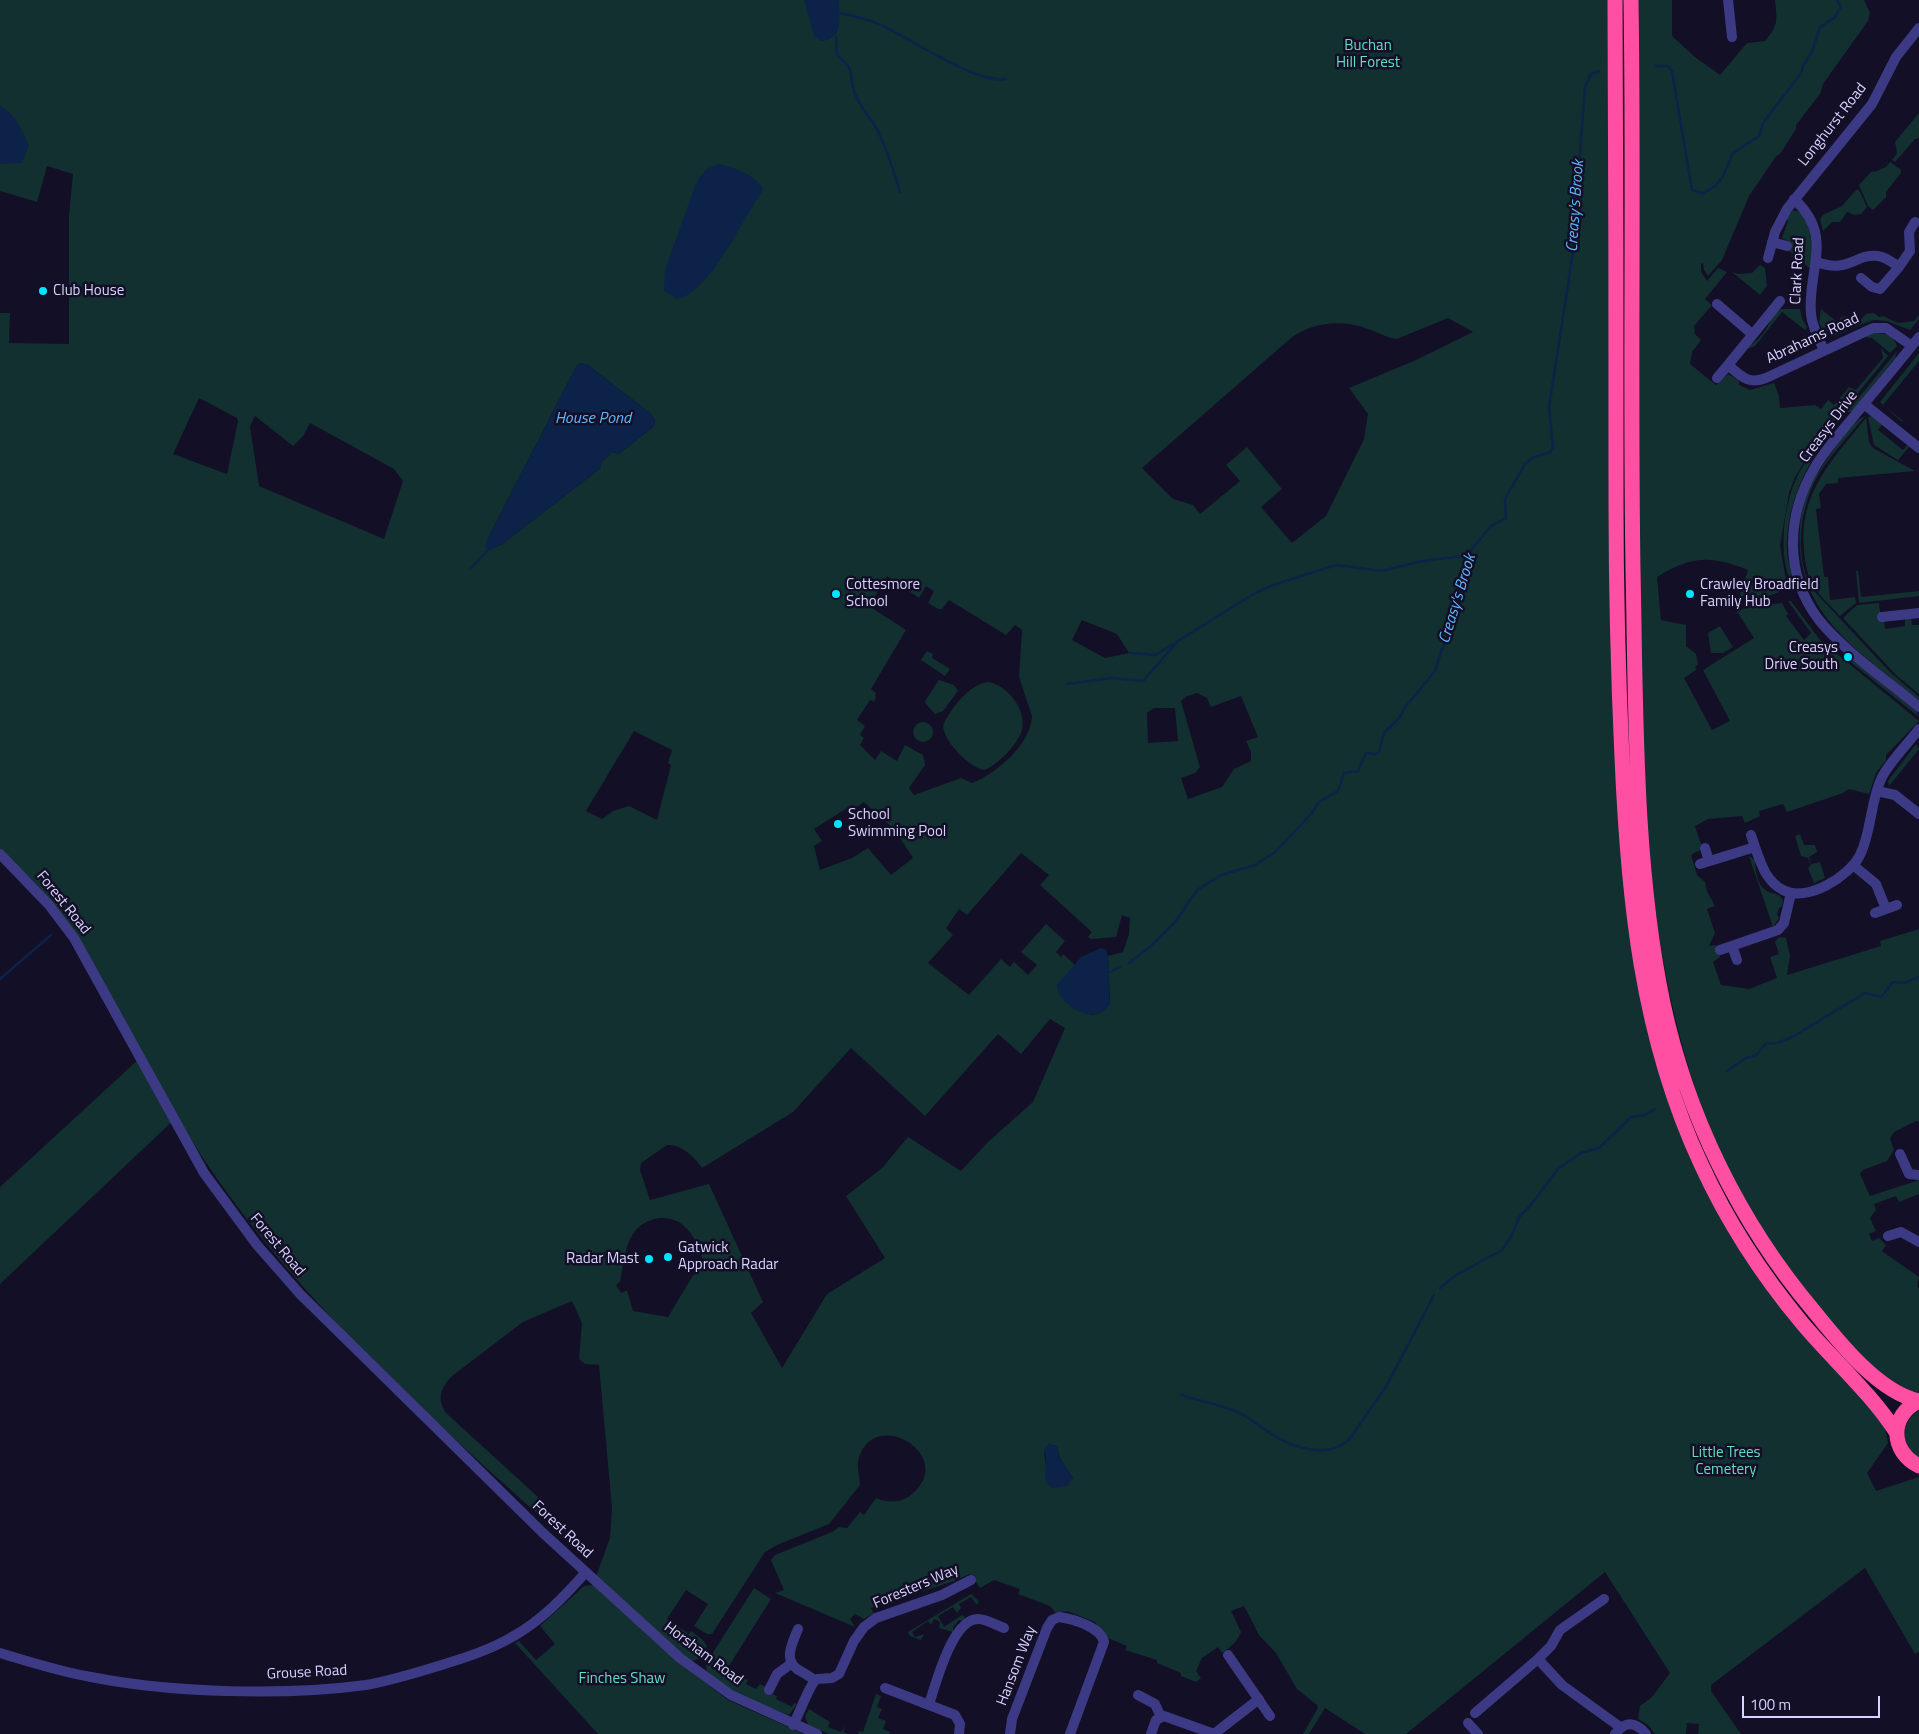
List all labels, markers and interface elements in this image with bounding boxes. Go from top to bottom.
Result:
park label: Buchan Hill Forest [1336,37,1400,72]
street label: Longhurst Road [1795,80,1871,170]
water label: Creasy's Brook [1563,159,1589,253]
street label: Clark Road [1787,237,1809,305]
place label: Club House [53,282,124,300]
marker: Club House [37,285,49,297]
street label: Abrahams Road [1764,310,1862,368]
street label: Creasys Drive [1796,388,1862,466]
water label: House Pond [555,409,631,429]
water label: Creasy's Brook [1435,552,1481,646]
place label: Cottesmore School [846,576,920,611]
place label: Crawley Broadfield Family Hub [1700,576,1819,611]
marker: Cottesmore School [830,588,842,600]
marker: Crawley Broadfield Family Hub [1684,588,1696,600]
place label: Creasys Drive South [1765,639,1838,674]
marker: Creasys Drive South [1842,651,1854,663]
place label: School Swimming Pool [848,806,946,841]
marker: School Swimming Pool [832,818,844,830]
street label: Forest Road [32,868,94,938]
street label: Forest Road [246,1210,308,1280]
place label: Gatwick Approach Radar [678,1239,779,1274]
place label: Radar Mast [566,1250,639,1268]
marker: Gatwick Approach Radar [662,1251,674,1263]
marker: Radar Mast [643,1253,655,1265]
park label: Little Trees Cemetery [1691,1444,1761,1479]
street label: Forest Road [528,1497,596,1563]
street label: Foresters Way [871,1561,961,1613]
street label: Horsham Road [660,1619,746,1689]
street label: Hansom Way [994,1623,1040,1709]
street label: Grouse Road [266,1662,348,1684]
park label: Finches Shaw [579,1670,665,1688]
scale bar [1744,1686,1882,1718]
text: 100 m [1750,1693,1791,1716]

